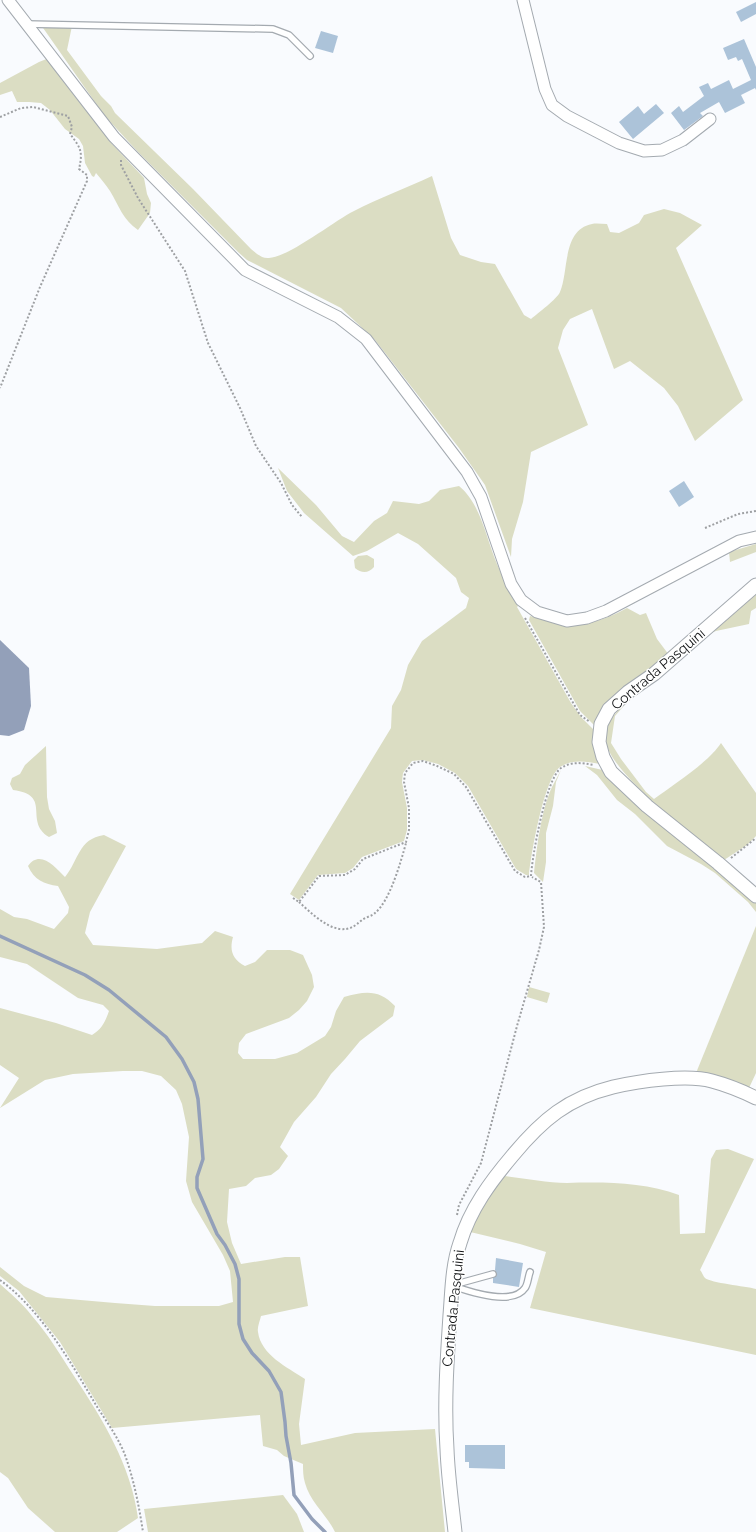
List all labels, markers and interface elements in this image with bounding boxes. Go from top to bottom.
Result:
street label: Contrada Pasquini [608,625,708,713]
street label: Contrada Pasquini [439,1249,467,1367]

